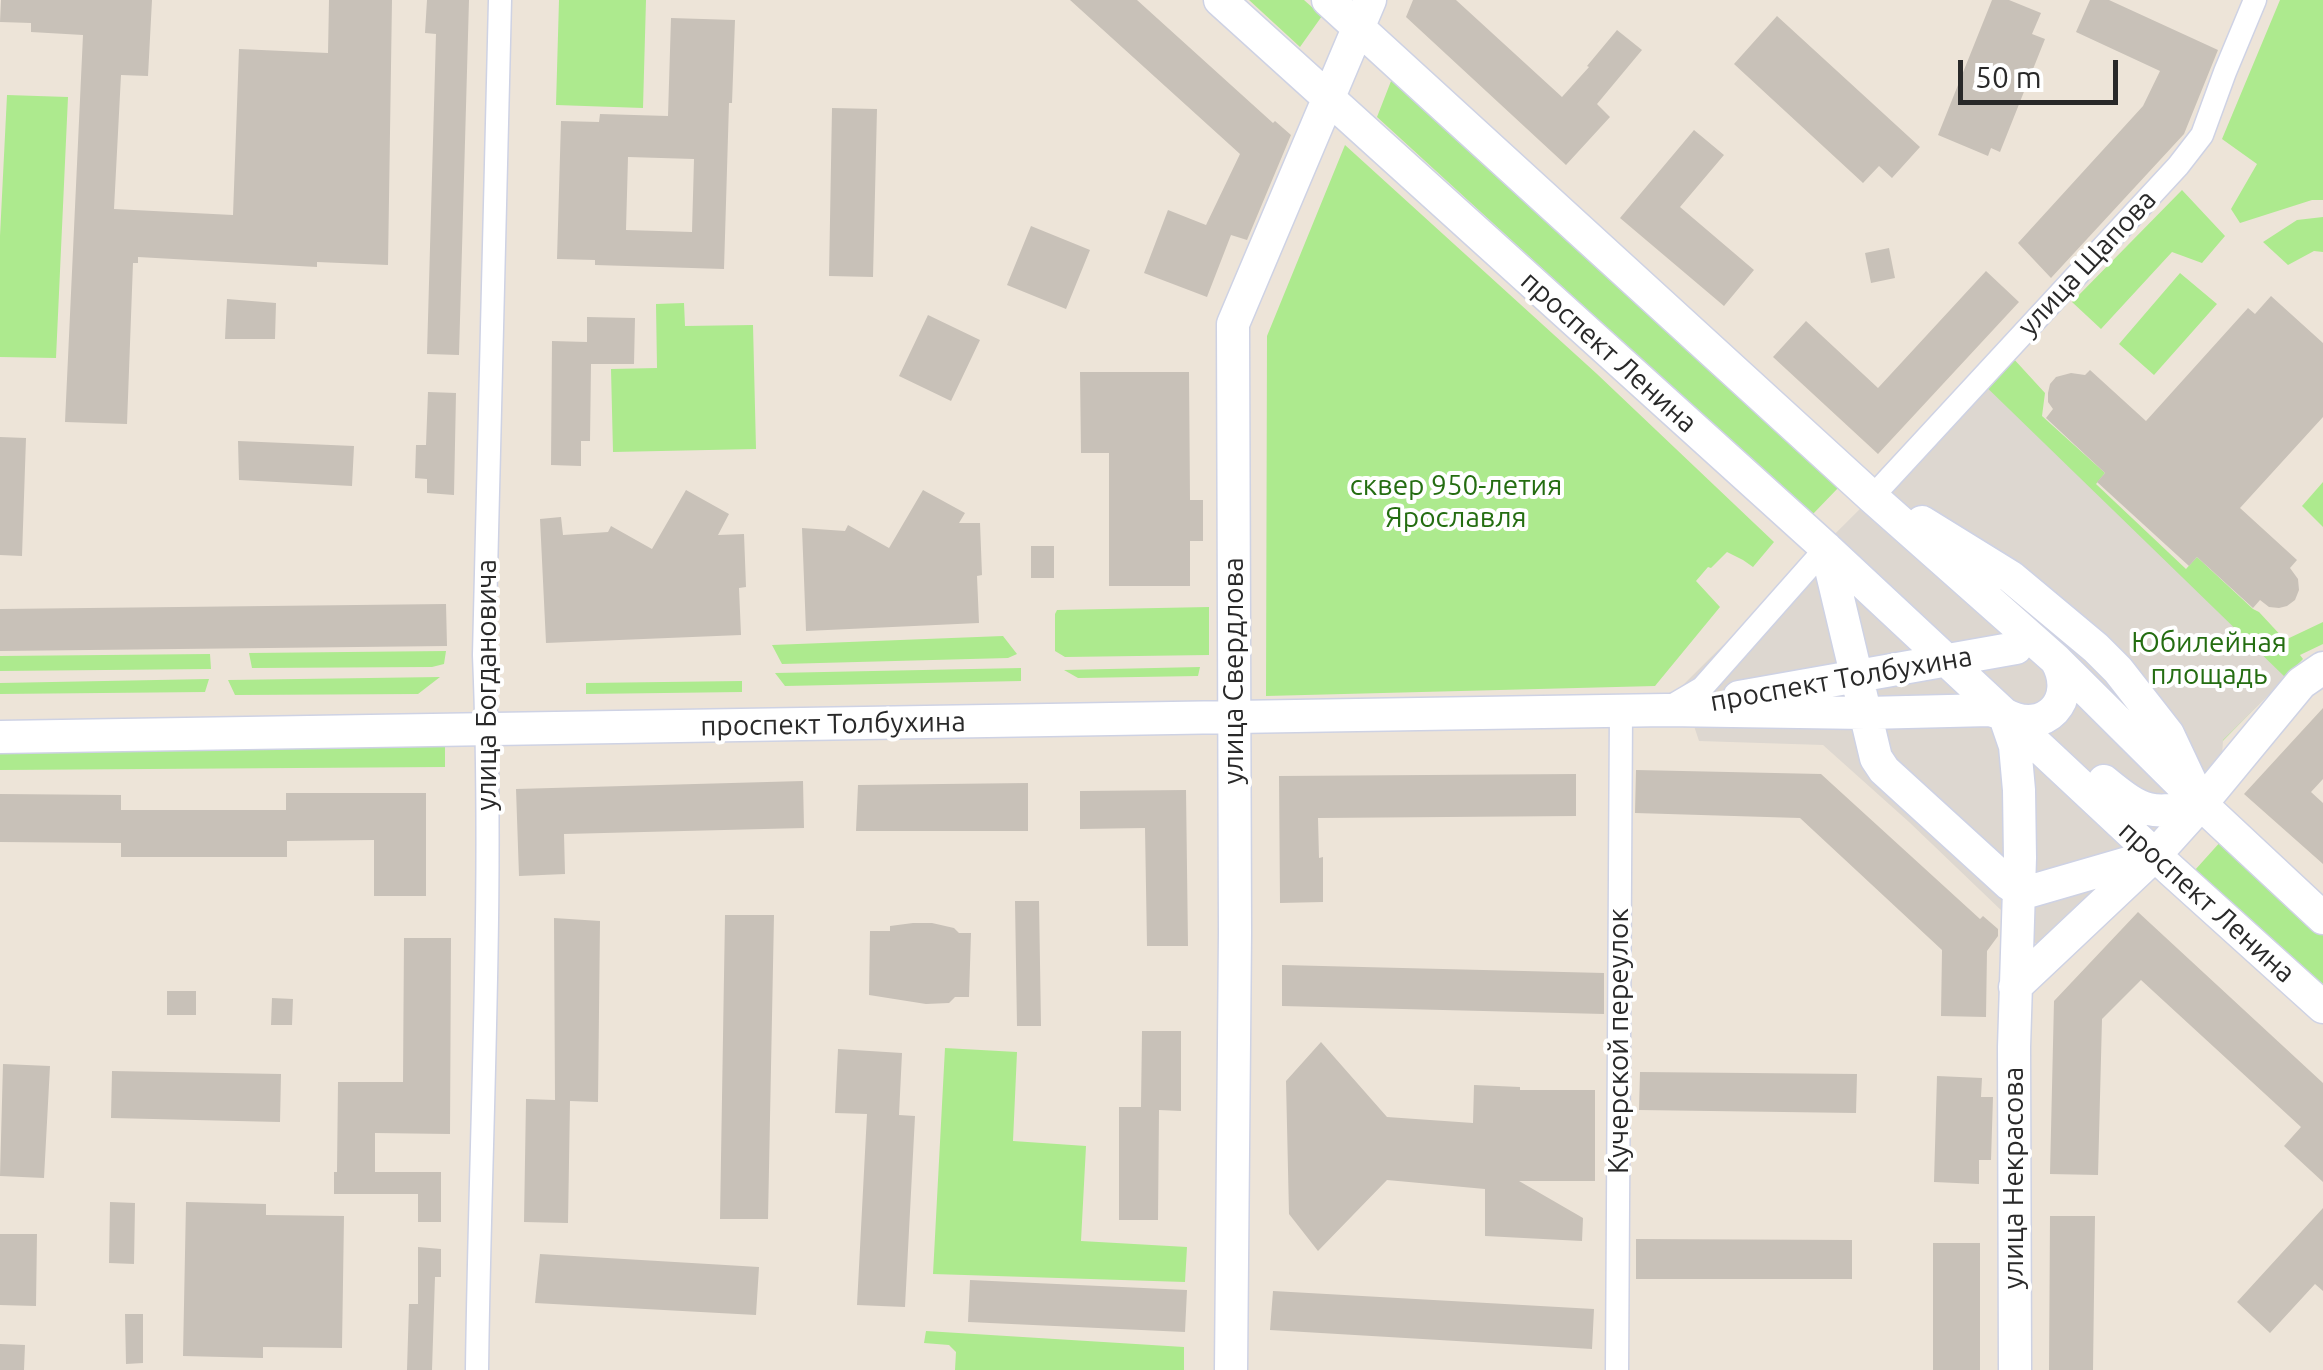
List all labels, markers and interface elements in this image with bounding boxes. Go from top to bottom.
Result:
scale bar [1963,40,2123,102]
text: 50 m [1975,60,2042,94]
street label: улица Щапова [2011,183,2163,343]
street label: проспект Ленина [1514,264,1704,440]
park label: сквер 950-летия Ярославля [1350,469,1562,535]
street label: улица Свердлова [1217,557,1251,785]
street label: улица Богдановича [470,559,504,811]
park label: Юбилейная площадь [2131,626,2287,692]
street label: проспект Толбухина [1707,639,1975,719]
street label: проспект Толбухина [700,705,966,743]
street label: проспект Ленина [2112,814,2302,990]
street label: Кучерской переулок [1602,908,1636,1174]
street label: улица Некрасова [1997,1067,2031,1289]

